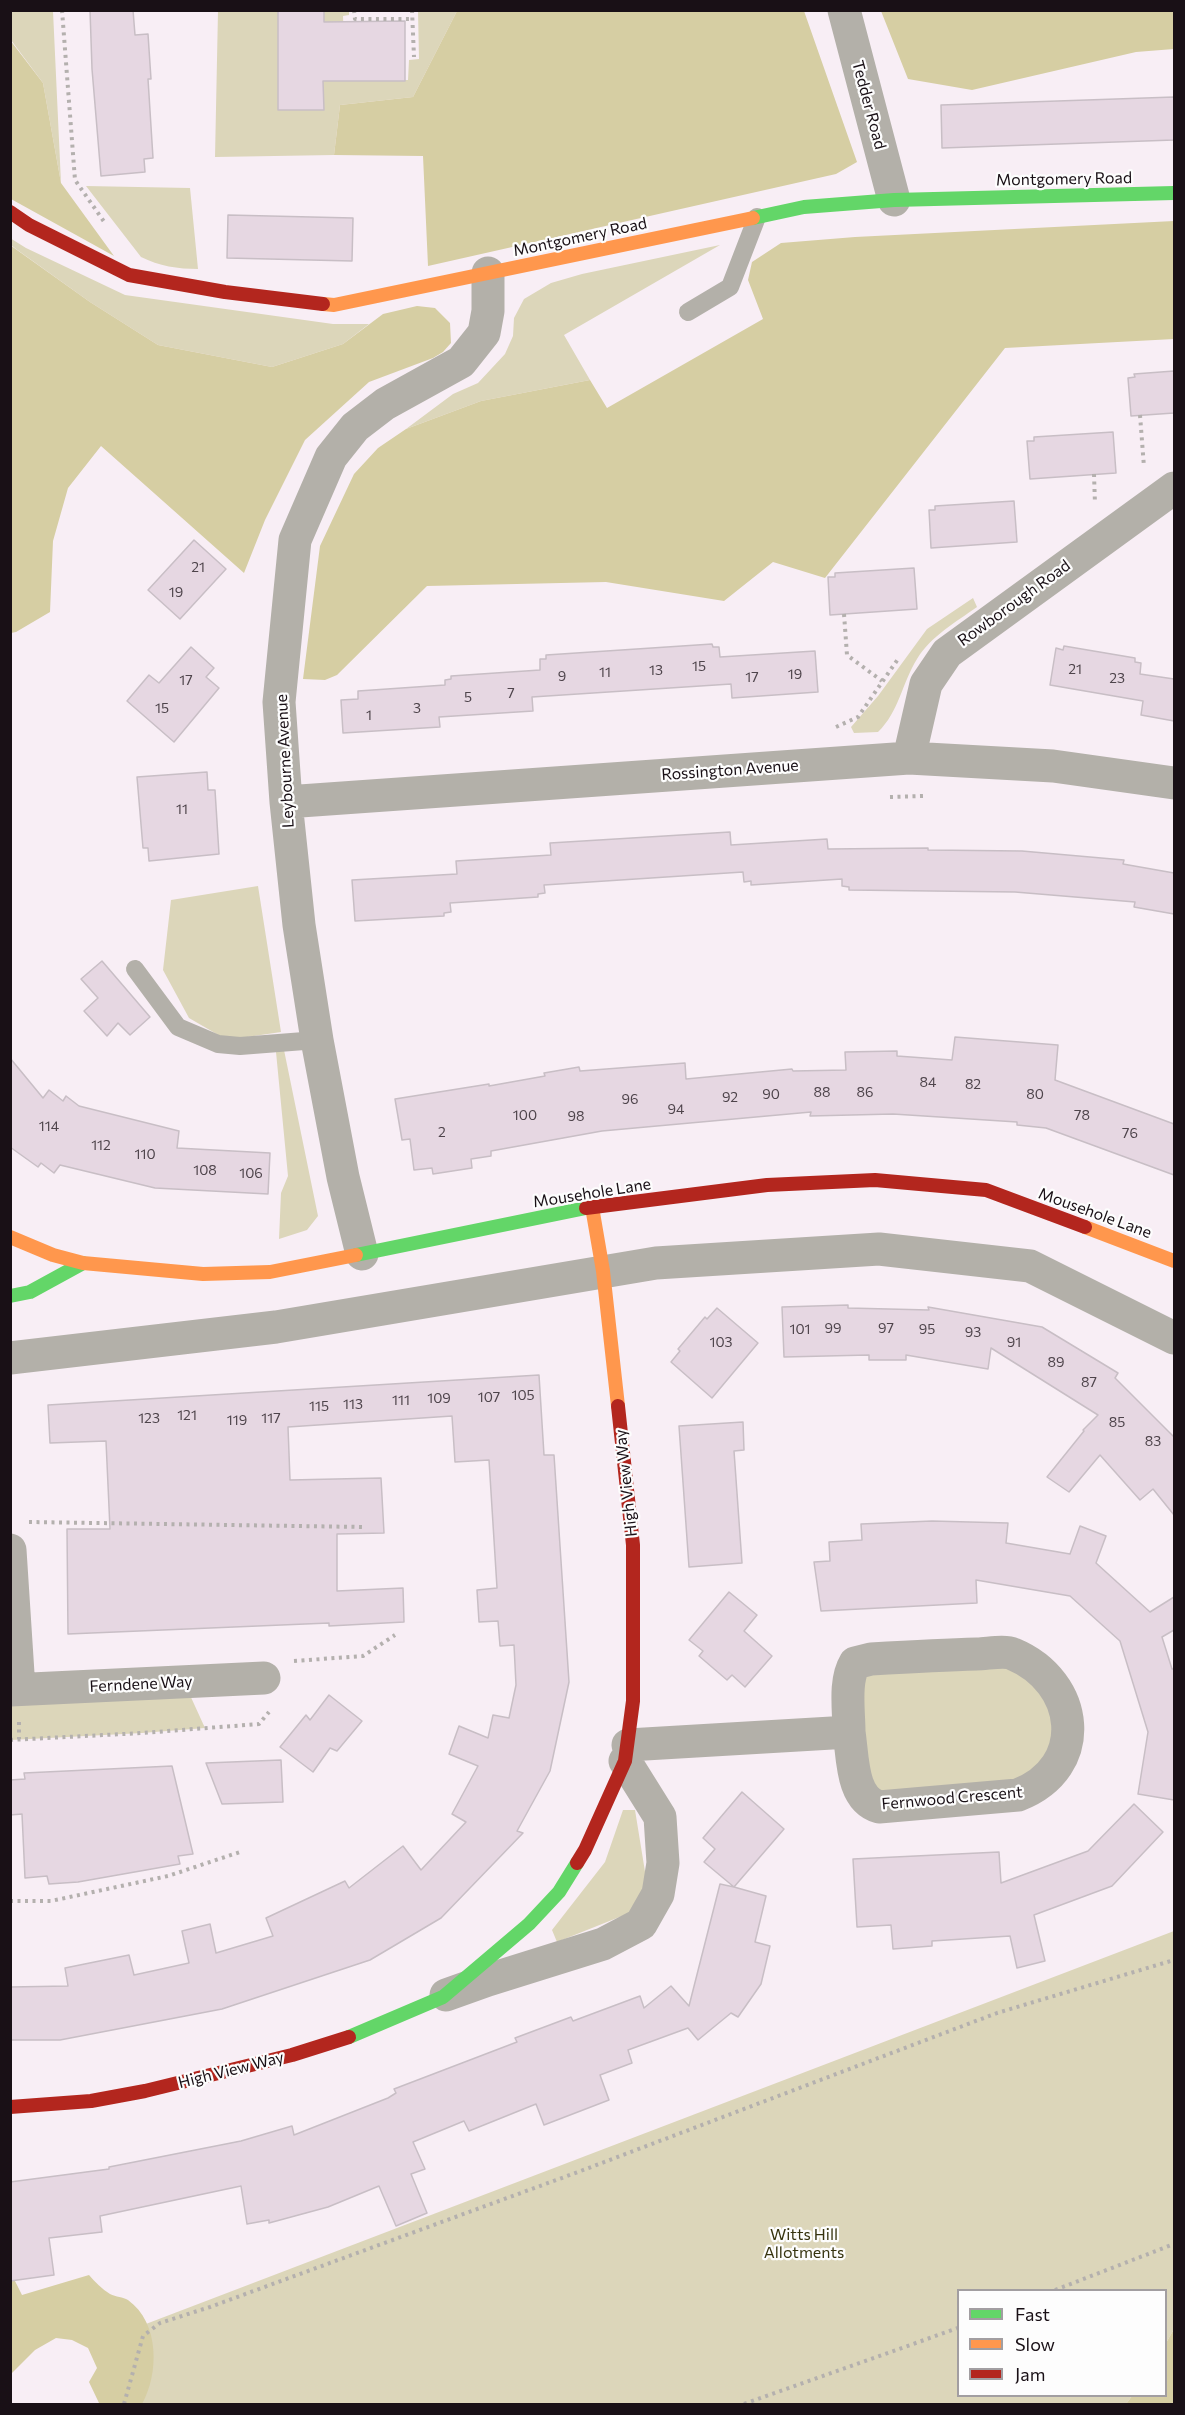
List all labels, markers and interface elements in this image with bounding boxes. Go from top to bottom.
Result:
street label: Tedder Road [848,58,890,152]
street label: Montgomery Road [996,168,1132,190]
street label: Montgomery Road [511,213,649,261]
street label: Rowborough Road [954,556,1074,650]
house number: 21 [191,559,205,575]
house number: 19 [169,584,183,600]
house number: 15 [692,658,706,674]
house number: 21 [1068,661,1082,677]
house number: 13 [649,662,663,678]
house number: 11 [599,664,611,680]
house number: 19 [788,666,802,682]
house number: 9 [558,668,566,684]
house number: 17 [745,669,759,685]
house number: 23 [1109,670,1125,686]
house number: 17 [179,672,193,688]
house number: 7 [507,685,515,701]
house number: 5 [464,689,472,705]
street label: Leybourne Avenue [272,694,298,828]
house number: 15 [155,700,169,716]
house number: 3 [413,700,421,716]
house number: 1 [366,707,372,723]
street label: Rossington Avenue [661,756,799,784]
house number: 11 [176,801,188,817]
house number: 84 [920,1074,936,1090]
house number: 82 [965,1076,981,1092]
house number: 88 [814,1084,830,1100]
house number: 86 [857,1084,873,1100]
house number: 90 [762,1086,780,1102]
house number: 80 [1026,1086,1044,1102]
house number: 92 [722,1089,738,1105]
house number: 96 [622,1091,638,1107]
house number: 94 [668,1101,684,1117]
house number: 100 [513,1107,537,1123]
house number: 78 [1074,1107,1090,1123]
house number: 98 [568,1108,584,1124]
house number: 114 [39,1118,59,1134]
house number: 2 [438,1124,446,1140]
house number: 76 [1122,1125,1138,1141]
house number: 112 [91,1137,111,1153]
house number: 110 [134,1146,156,1162]
house number: 108 [193,1162,217,1178]
house number: 106 [239,1165,263,1181]
street label: Mousehole Lane [532,1174,652,1212]
street label: Mousehole Lane [1036,1184,1154,1242]
house number: 99 [825,1320,841,1336]
house number: 97 [878,1320,894,1336]
house number: 101 [789,1321,811,1337]
house number: 95 [919,1321,935,1337]
house number: 93 [965,1324,981,1340]
house number: 103 [709,1334,733,1350]
house number: 91 [1007,1334,1021,1350]
house number: 89 [1048,1354,1064,1370]
house number: 87 [1081,1374,1097,1390]
house number: 105 [511,1387,535,1403]
house number: 107 [478,1389,500,1405]
house number: 109 [427,1390,451,1406]
house number: 111 [392,1392,410,1408]
house number: 113 [343,1396,363,1412]
house number: 115 [309,1398,329,1414]
house number: 121 [177,1407,197,1423]
house number: 123 [138,1410,160,1426]
house number: 117 [261,1410,281,1426]
house number: 119 [227,1412,247,1428]
house number: 85 [1109,1414,1125,1430]
street label: High View Way [611,1428,641,1538]
house number: 83 [1145,1433,1161,1449]
street label: Ferndene Way [89,1672,193,1696]
street label: Fernwood Crescent [881,1782,1023,1814]
street label: High View Way [176,2048,286,2092]
park label: Witts Hill Allotments [764,2225,844,2263]
legend [957,2289,1167,2397]
text: Fast [1015,2303,1050,2325]
text: Slow [1015,2333,1055,2355]
text: Jam [1015,2363,1045,2385]

